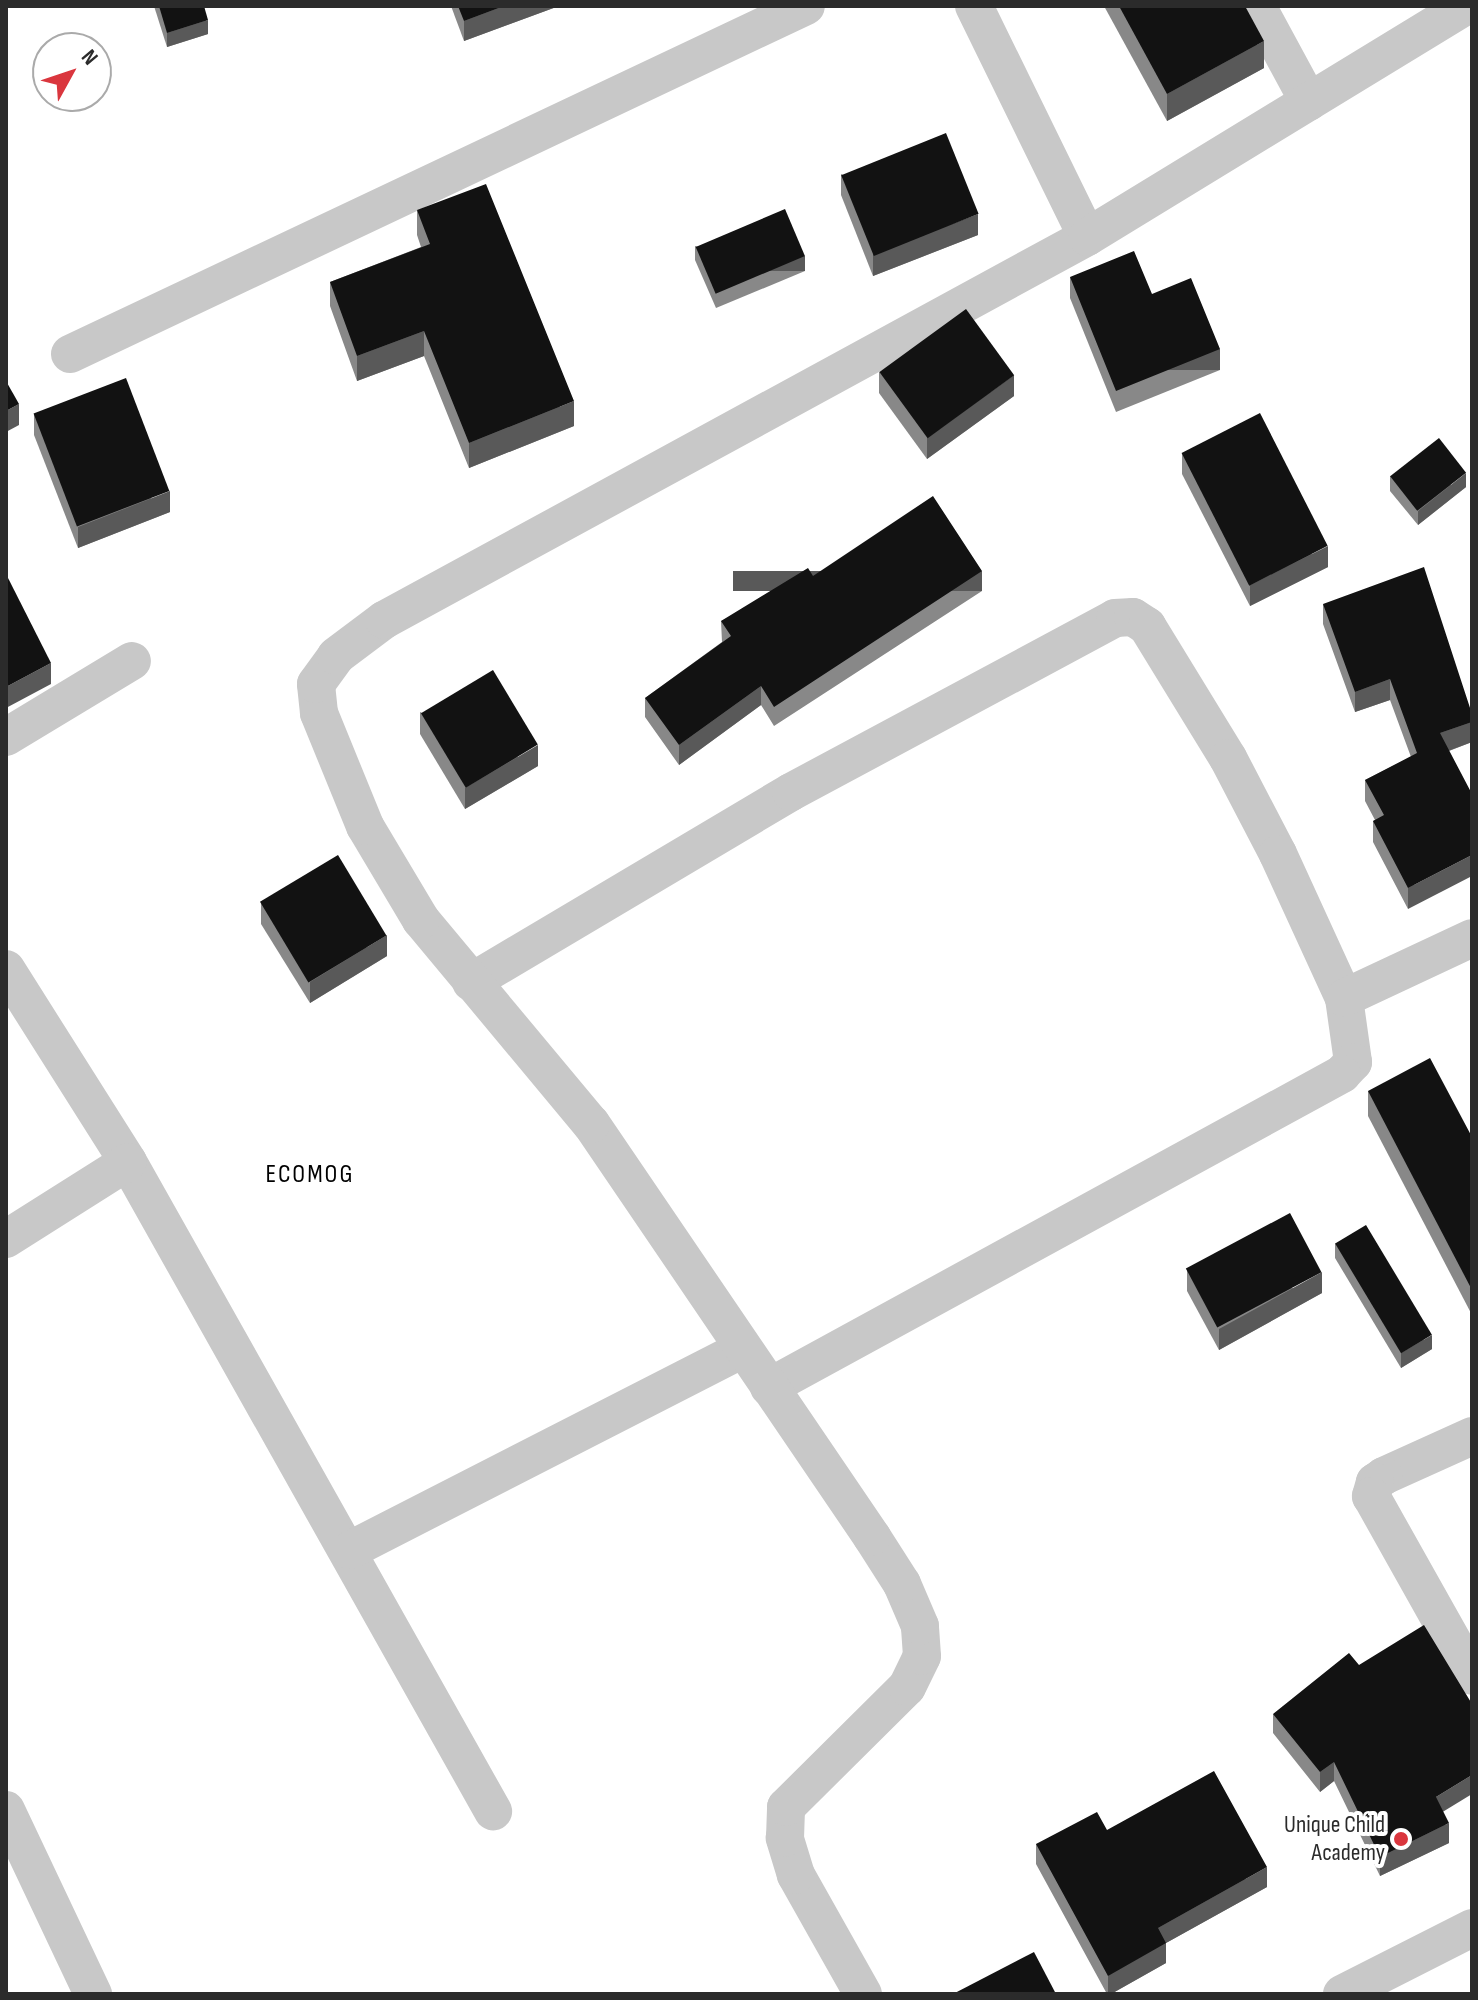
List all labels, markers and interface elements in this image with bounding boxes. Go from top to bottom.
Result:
north arrow [32,32,112,112]
text: N [75,44,103,71]
district label: ECOMOG [266,1159,354,1191]
place label: Unique Child Academy [1284,1811,1385,1867]
marker: Unique Child Academy [1392,1830,1410,1848]

